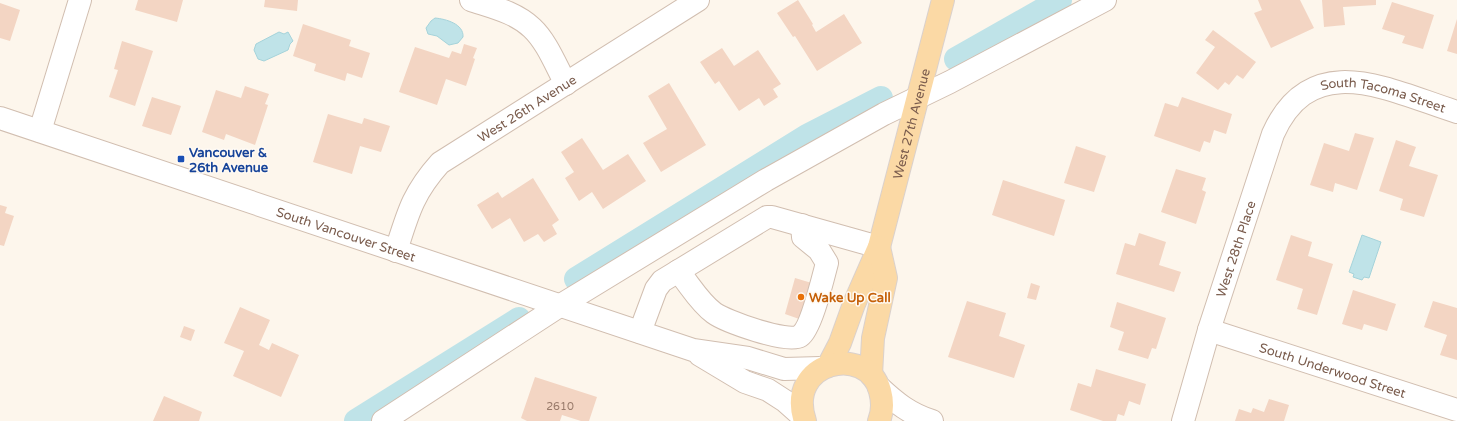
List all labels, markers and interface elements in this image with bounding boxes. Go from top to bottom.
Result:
street label: West 27th Avenue [890,67,934,181]
street label: West 26th Avenue [475,72,580,146]
street label: South Tacoma Street [1319,75,1448,117]
place label: Vancouver & 26th Avenue [189,145,269,176]
marker: Vancouver & 26th Avenue [176,154,186,164]
street label: West 28th Place [1213,199,1260,299]
street label: South Vancouver Street [274,204,418,266]
place label: Wake Up Call [809,290,891,306]
marker: Wake Up Call [796,292,806,302]
street label: South Underwood Street [1257,340,1408,402]
house number: 2610 [546,400,574,413]

